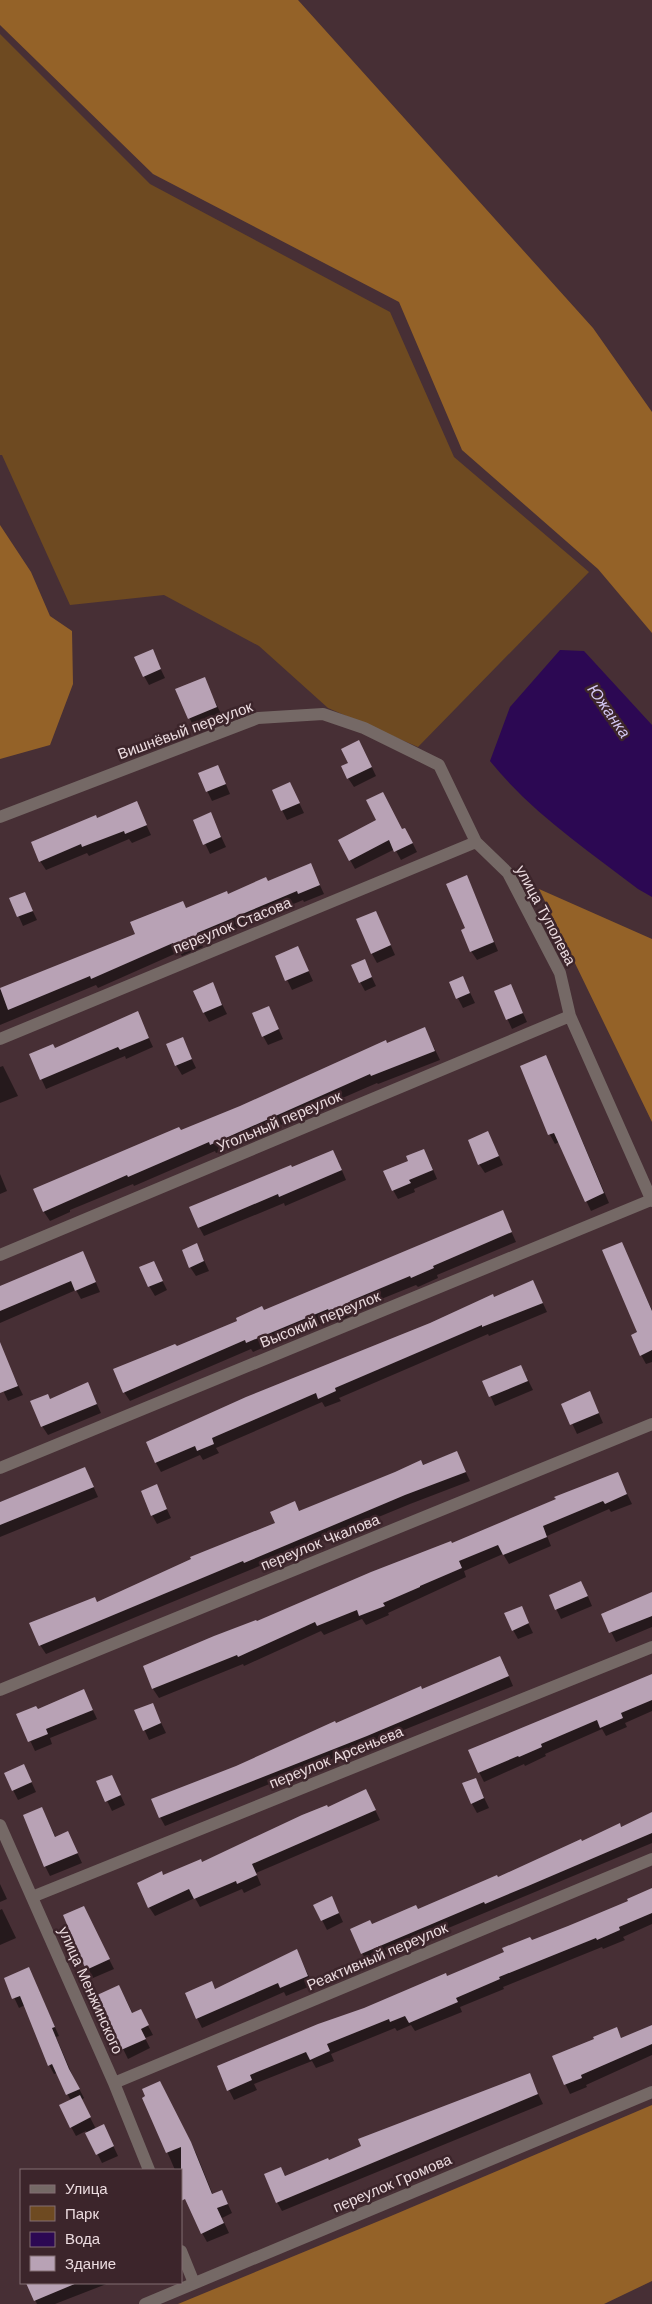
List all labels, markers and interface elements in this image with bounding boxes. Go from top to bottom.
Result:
water label: Южанка [584,681,634,741]
street label: Вишнёвый переулок [115,698,255,762]
street label: улица Туполева [513,862,580,968]
street label: переулок Стасова [170,893,294,957]
street label: Угольный переулок [214,1087,344,1155]
street label: Высокий переулок [257,1287,383,1351]
street label: переулок Чкалова [258,1510,383,1574]
street label: переулок Арсеньева [267,1722,406,1792]
street label: Реактивный переулок [304,1918,450,1993]
street label: улица Менжинского [55,1924,127,2056]
street label: переулок Громова [330,2150,454,2216]
legend [20,2169,182,2284]
text: Улица [65,2180,108,2197]
text: Парк [65,2205,99,2222]
text: Вода [65,2230,101,2247]
text: Здание [65,2255,116,2272]

